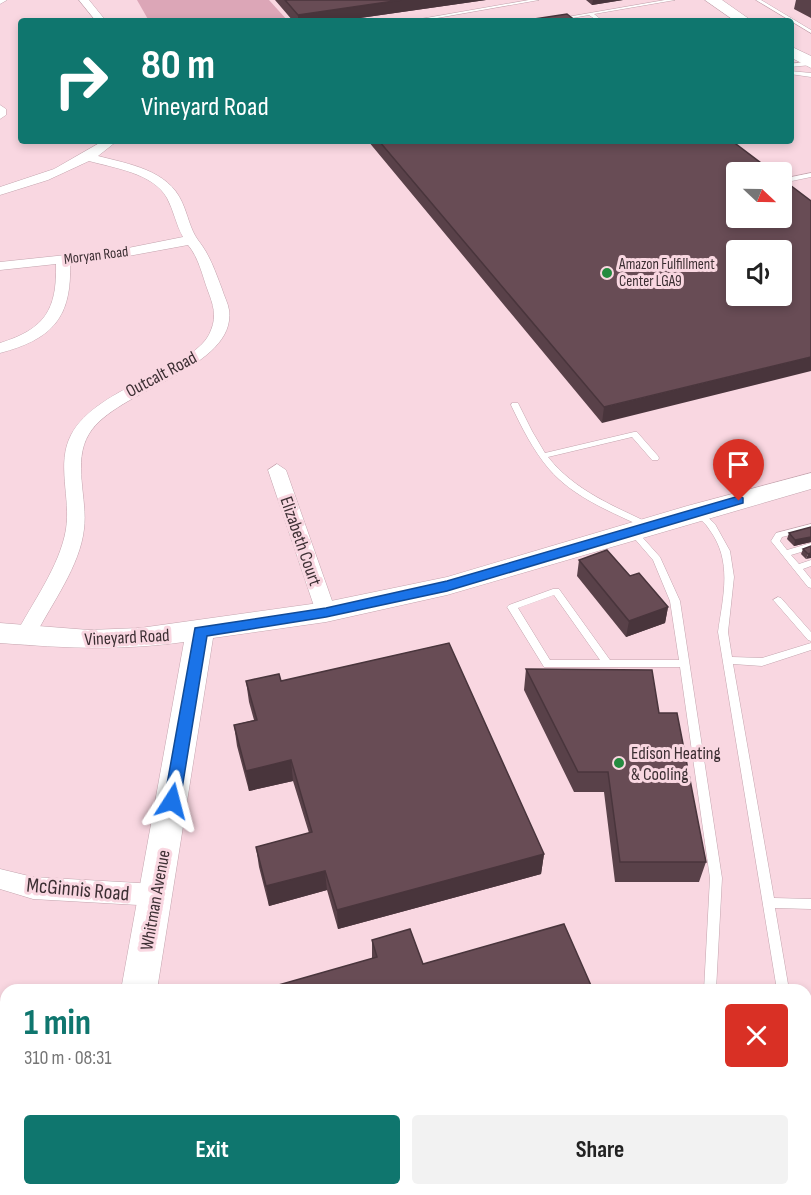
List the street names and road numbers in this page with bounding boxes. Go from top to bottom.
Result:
street label: Moryan Road [63,242,129,269]
street label: Outcalt Road [122,347,200,402]
street label: Elizabeth Court [275,494,326,589]
street label: Vineyard Road [84,625,170,650]
street label: Whitman Avenue [136,848,175,952]
street label: McGinnis Road [26,873,130,906]

